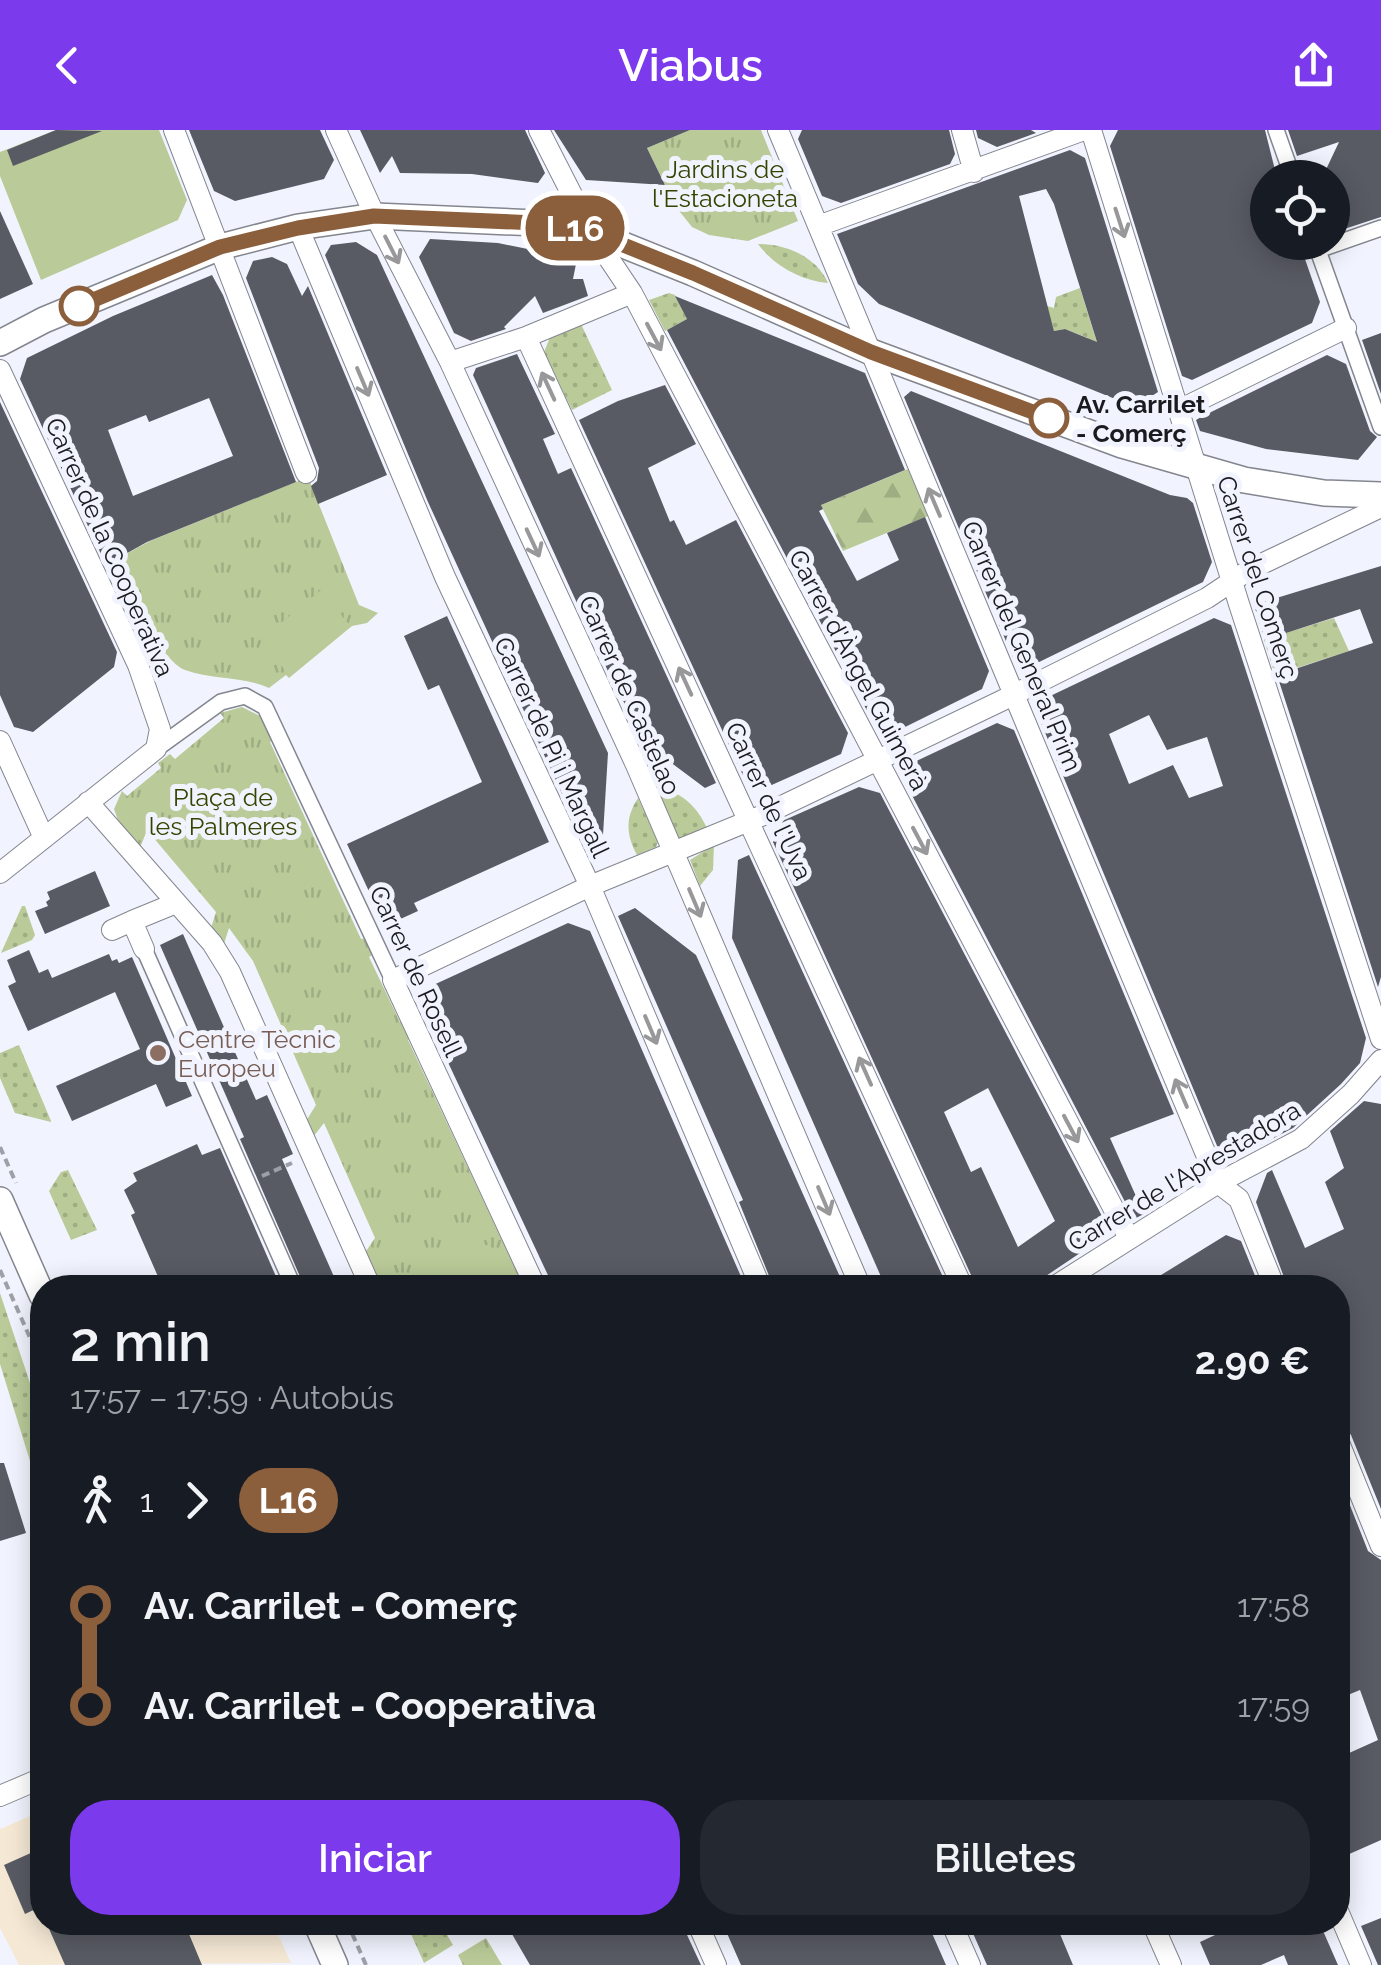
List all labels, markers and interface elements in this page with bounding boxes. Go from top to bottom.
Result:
icon: back [40,38,95,93]
icon: share [1286,38,1341,93]
text: Viabus [618,39,763,92]
park label: Jardins de l'Estacioneta [652,154,798,213]
map controls [1250,160,1350,260]
button: locate [1250,160,1350,260]
line badge: L16 [518,196,632,260]
one-way arrow [1112,207,1130,238]
text: L16 [546,208,604,249]
one-way arrow [383,235,402,265]
unlabelled marker [60,287,98,325]
one-way arrow [645,322,664,352]
one-way arrow [355,366,373,397]
one-way arrow [538,372,557,402]
place label: Av. Carrilet - Comerç [1076,389,1206,448]
marker: Av. Carrilet - Comerç [1030,399,1068,437]
street label: Carrer de la Cooperativa [39,413,181,681]
street label: Carrer del Comerç [1211,472,1305,682]
one-way arrow [924,487,942,518]
street label: Carrer del General Prim [956,516,1088,776]
one-way arrow [525,527,543,558]
street label: Carrer d'Àngel Guimerà [783,545,935,795]
street label: Carrer de Castelao [573,591,687,799]
street label: Carrer de Pi i Margall [488,632,616,862]
one-way arrow [674,667,693,697]
street label: Carrer de l'Uva [719,717,819,885]
park label: Plaça de les Palmeres [149,782,297,841]
one-way arrow [911,826,930,856]
street label: Carrer de Rosell [363,881,469,1061]
one-way arrow [687,887,705,918]
one-way arrow [644,1015,662,1045]
place label: Centre Tècnic Europeu [178,1024,336,1083]
marker: Centre Tècnic Europeu [147,1042,169,1064]
one-way arrow [855,1056,873,1087]
one-way arrow [1171,1078,1189,1109]
street label: Carrer de l'Aprestadora [1062,1095,1306,1257]
one-way arrow [1062,1114,1081,1144]
one-way arrow [816,1185,834,1216]
text: 2 min [70,1309,211,1374]
text: 2.90 € [1195,1338,1310,1383]
text: 17:57 – 17:59 · Autobús [70,1379,394,1416]
icon: walk [70,1473,125,1528]
icon: forward [169,1473,224,1528]
text: L16 [259,1480,318,1521]
text: 1 [140,1482,154,1519]
text: Av. Carrilet - Comerç [144,1583,518,1628]
text: 17:58 [1237,1587,1310,1624]
text: Av. Carrilet - Cooperativa [144,1683,596,1728]
text: 17:59 [1237,1687,1310,1724]
button: Iniciar [70,1800,680,1915]
button: Billetes [700,1800,1310,1915]

